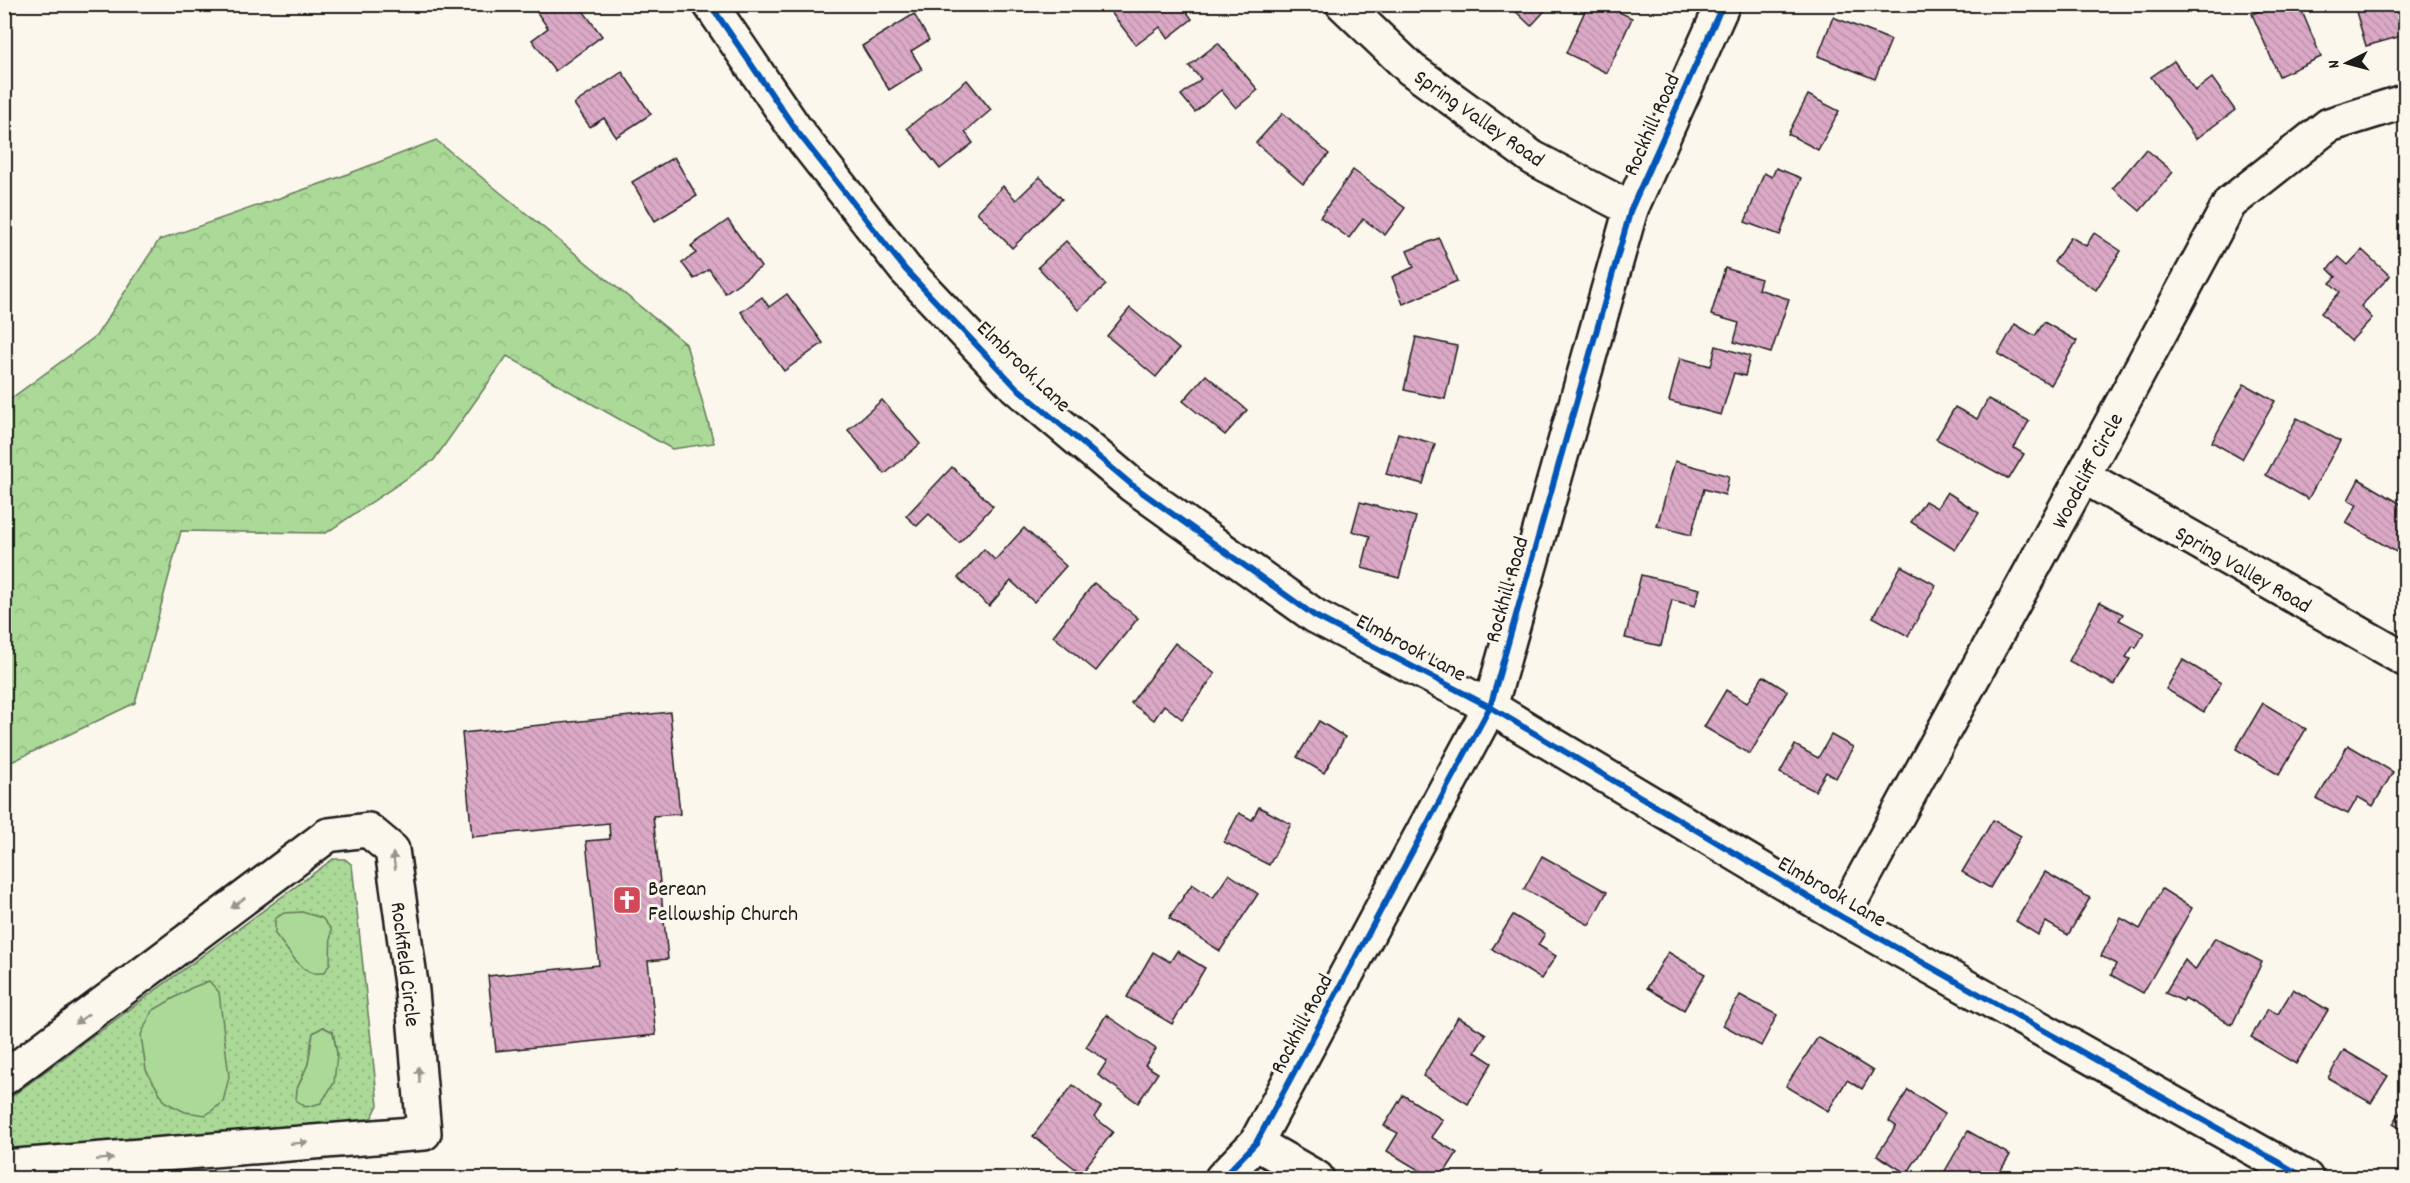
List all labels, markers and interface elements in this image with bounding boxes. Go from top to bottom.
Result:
north arrow [2317,33,2377,93]
text: N [2323,59,2346,69]
street label: Spring Valley Road [1406,63,1550,176]
street label: Rockhill Road [1617,69,1690,182]
street label: Elmbrook Lane [968,314,1077,421]
street label: Woodcliff Circle [2046,408,2133,535]
street label: Spring Valley Road [2168,519,2316,623]
street label: Rockhill Road [1478,533,1538,647]
street label: Elmbrook Lane [1350,607,1471,691]
street label: Elmbrook Lane [1771,849,1891,937]
one-way arrow [389,851,398,870]
place label: Berean Fellowship Church [648,875,798,931]
church icon: Berean Fellowship Church [611,884,643,916]
one-way arrow [231,896,246,908]
street label: Rockfield Circle [380,900,427,1029]
street label: Rockhill Road [1264,969,1342,1080]
one-way arrow [75,1013,90,1025]
one-way arrow [414,1066,424,1085]
one-way arrow [290,1139,309,1148]
one-way arrow [95,1154,114,1164]

